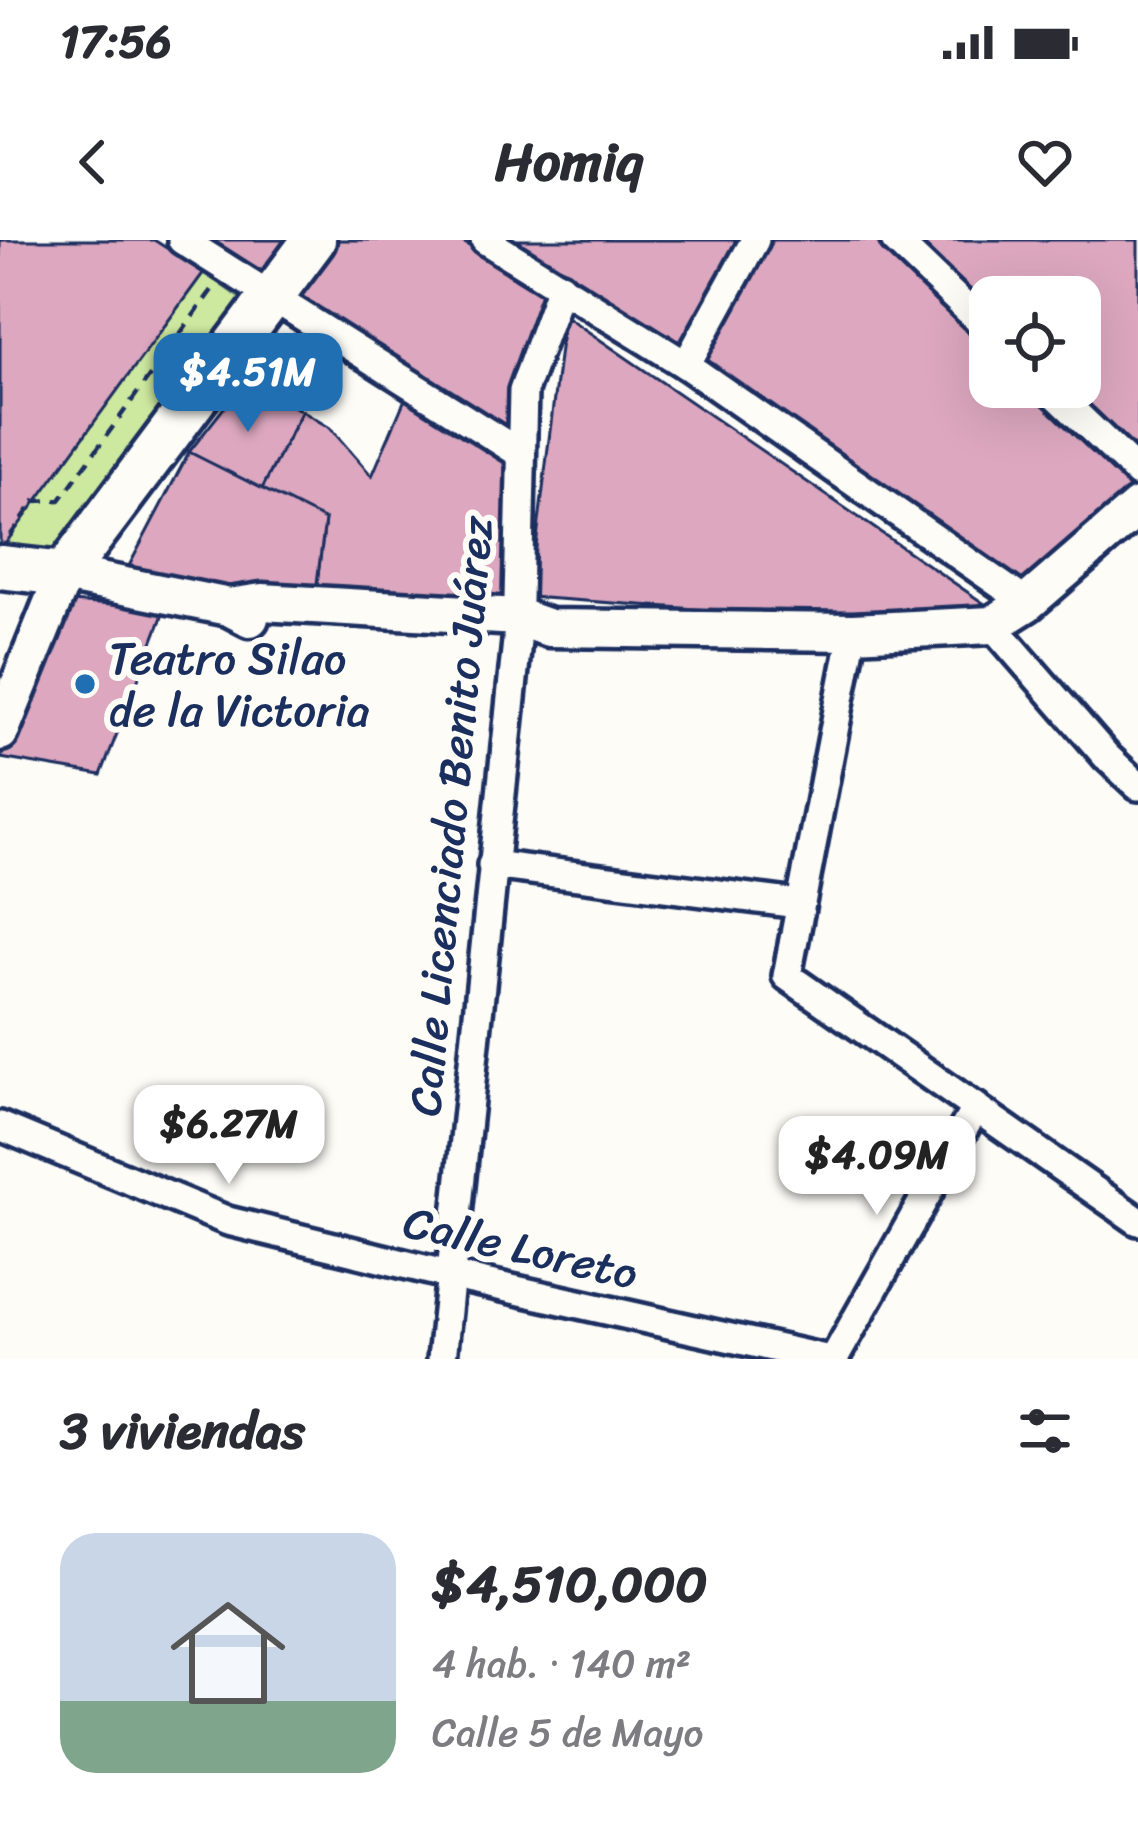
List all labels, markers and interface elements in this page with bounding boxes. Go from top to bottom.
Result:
text: 17:56 [60,2,172,82]
text: Homiq [495,114,643,210]
icon: back [60,129,126,195]
icon: heart [1012,129,1078,195]
map controls [969,276,1101,408]
button: locate [969,276,1101,408]
pin: $4.51M [150,333,346,435]
text: $4.51M [181,337,315,406]
street label: Calle Licenciado Benito Juárez [385,512,517,1119]
place label: Teatro Silao de la Victoria [109,619,370,751]
marker: Teatro Silao de la Victoria [72,671,98,697]
pin: $6.27M [131,1085,327,1187]
text: $6.27M [161,1089,297,1158]
pin: $4.09M [779,1116,975,1218]
text: $4.09M [806,1120,948,1189]
street label: Calle Loreto [396,1182,646,1314]
text: 3 viviendas [60,1386,305,1476]
icon: filters [1012,1398,1078,1464]
text: $4,510,000 [432,1539,708,1629]
icon: home [156,1581,300,1725]
text: 4 hab. · 140 m² [432,1629,691,1698]
text: Calle 5 de Mayo [432,1698,703,1767]

